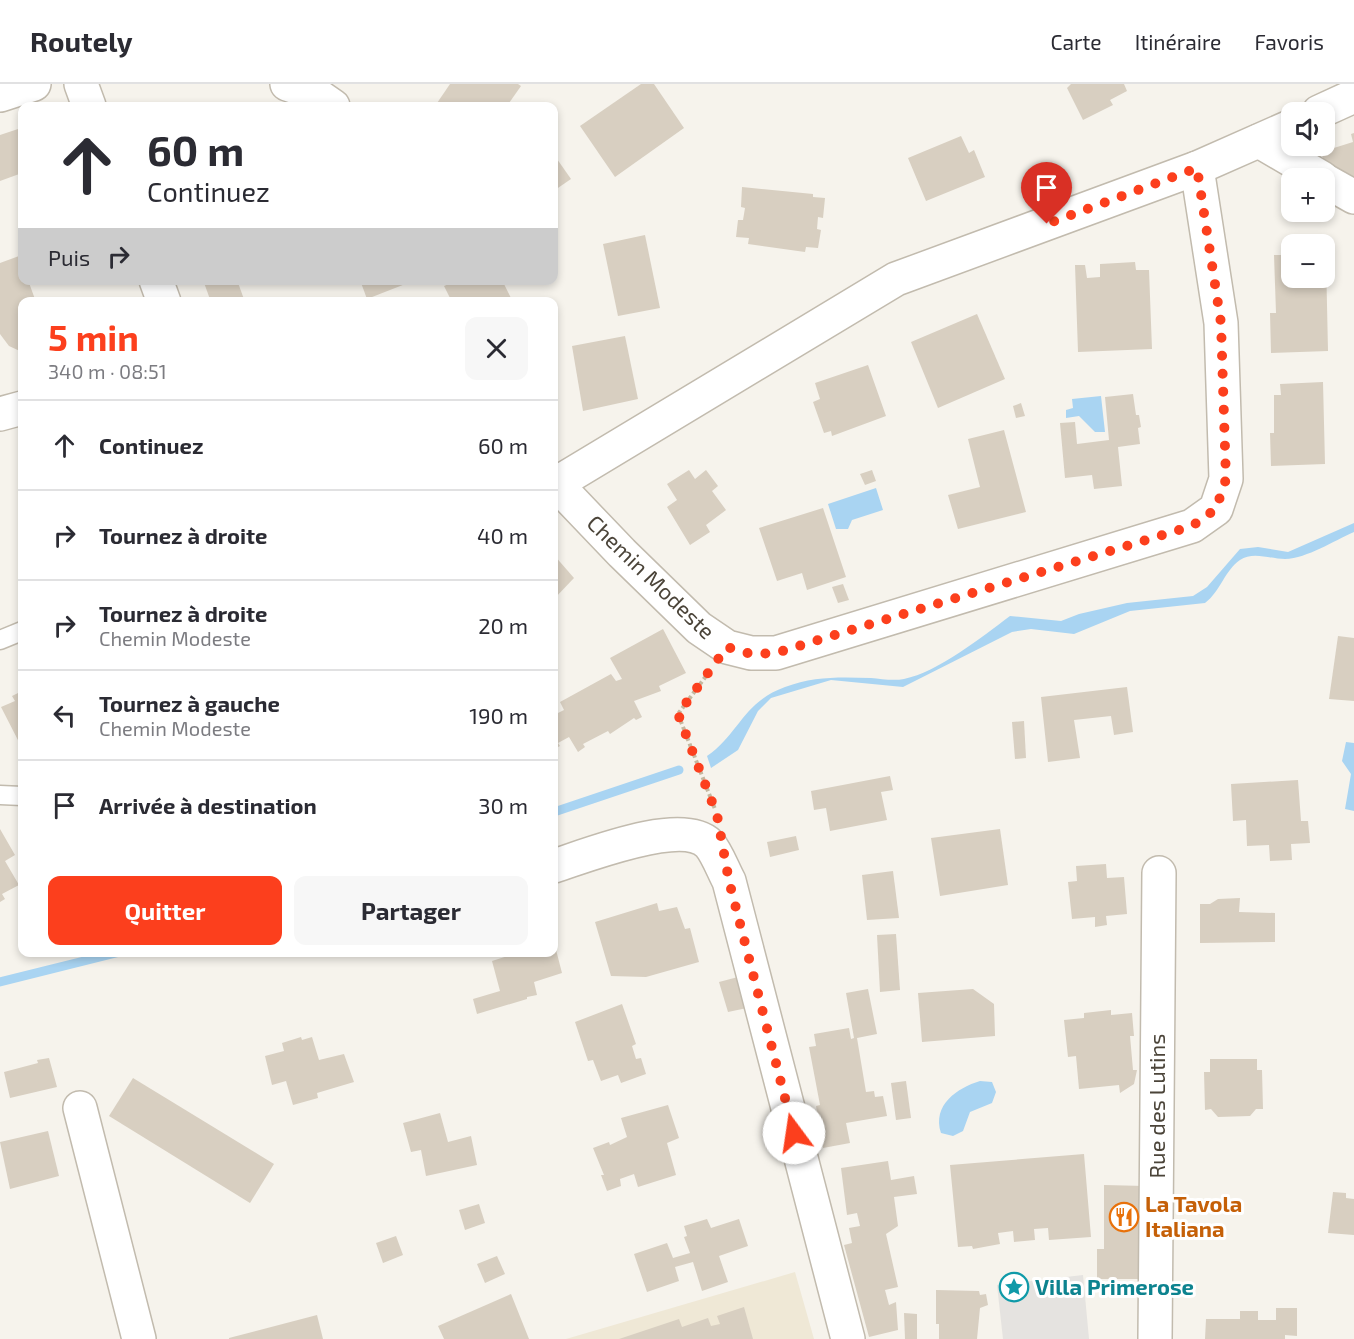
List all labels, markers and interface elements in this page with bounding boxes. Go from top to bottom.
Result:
text: Routely [30,24,133,58]
text: Carte [1050,29,1102,54]
text: Itinéraire [1135,29,1221,54]
text: Favoris [1254,29,1324,54]
map controls [1281,102,1335,288]
button: sound [1281,102,1335,156]
text: 60 m [147,124,244,174]
icon: ahead [48,126,126,204]
pin [1021,162,1072,224]
button: + [1281,168,1335,222]
icon: arrive [1030,171,1063,204]
text: Continuez [147,175,270,207]
button: − [1281,234,1335,288]
icon: right [102,240,135,273]
text: Puis [48,244,90,270]
text: 5 min [48,315,139,358]
button: close [465,317,528,380]
text: 340 m · 08:51 [48,359,167,383]
icon: ahead [48,429,81,462]
text: Continuez [99,432,203,458]
text: 60 m [478,432,528,458]
street label: Chemin Modeste [583,509,721,644]
icon: right [48,519,81,552]
text: Tournez à droite [99,522,268,548]
text: 40 m [477,522,528,548]
text: Tournez à droite [99,600,268,626]
icon: right [48,609,81,642]
text: 20 m [478,612,528,638]
text: Chemin Modeste [99,626,251,650]
text: Tournez à gauche [99,690,280,716]
icon: left [48,699,81,732]
text: 190 m [469,702,528,728]
text: Chemin Modeste [99,716,251,740]
icon: arrive [48,789,81,822]
text: Arrivée à destination [99,792,317,818]
text: 30 m [478,792,528,818]
button: Quitter [48,876,282,945]
button: Partager [294,876,528,945]
street label: Rue des Lutins [1143,1033,1169,1179]
position arrow [762,1101,826,1165]
place label: La Tavola Italiana [1145,1190,1242,1241]
restaurant icon: La Tavola Italiana [1108,1201,1140,1233]
place icon: Villa Primerose [998,1271,1030,1303]
place label: Villa Primerose [1035,1273,1194,1299]

